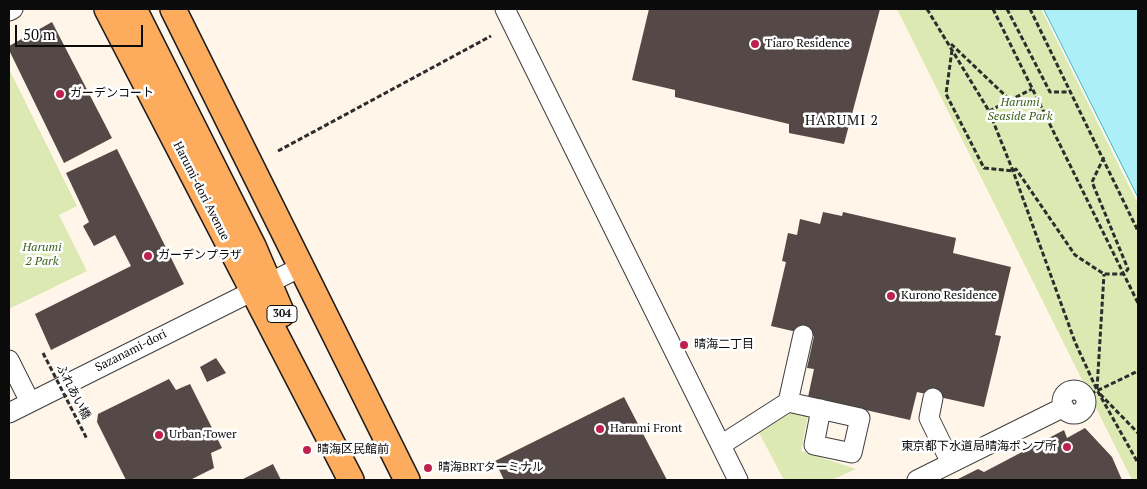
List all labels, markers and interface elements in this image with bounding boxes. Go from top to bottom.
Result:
scale bar [18,15,145,47]
text: 50 m [23,24,56,44]
place label: Tiaro Residence [765,37,850,51]
marker: Tiaro Residence [749,38,761,50]
place label: ガーデンコート [70,87,154,101]
marker: ガーデンコート [54,88,66,100]
park label: Harumi Seaside Park [987,96,1053,124]
district label: HARUMI 2 [804,113,880,129]
street label: Harumi-dori Avenue [170,139,232,243]
park label: Harumi 2 Park [22,241,62,269]
place label: ガーデンプラザ [158,249,242,263]
marker: ガーデンプラザ [142,250,154,262]
place label: Kurono Residence [901,289,997,303]
marker: Kurono Residence [885,290,897,302]
road number: 304 [267,306,297,322]
street label: Sazanami-dori [93,327,169,375]
place label: 晴海二丁目 [694,338,754,352]
marker: 晴海二丁目 [678,339,690,351]
street label: ふれあい橋 [53,362,93,422]
place label: Harumi Front [610,422,683,436]
marker: Harumi Front [594,423,606,435]
place label: Urban Tower [169,428,237,442]
marker: Urban Tower [153,429,165,441]
place label: 東京都下水道局晴海ポンプ所 [901,440,1057,454]
marker: 東京都下水道局晴海ポンプ所 [1061,441,1073,453]
place label: 晴海区民館前 [317,443,389,457]
marker: 晴海区民館前 [301,444,313,456]
place label: 晴海BRTターミナル [438,461,544,475]
marker: 晴海BRTターミナル [422,462,434,474]

